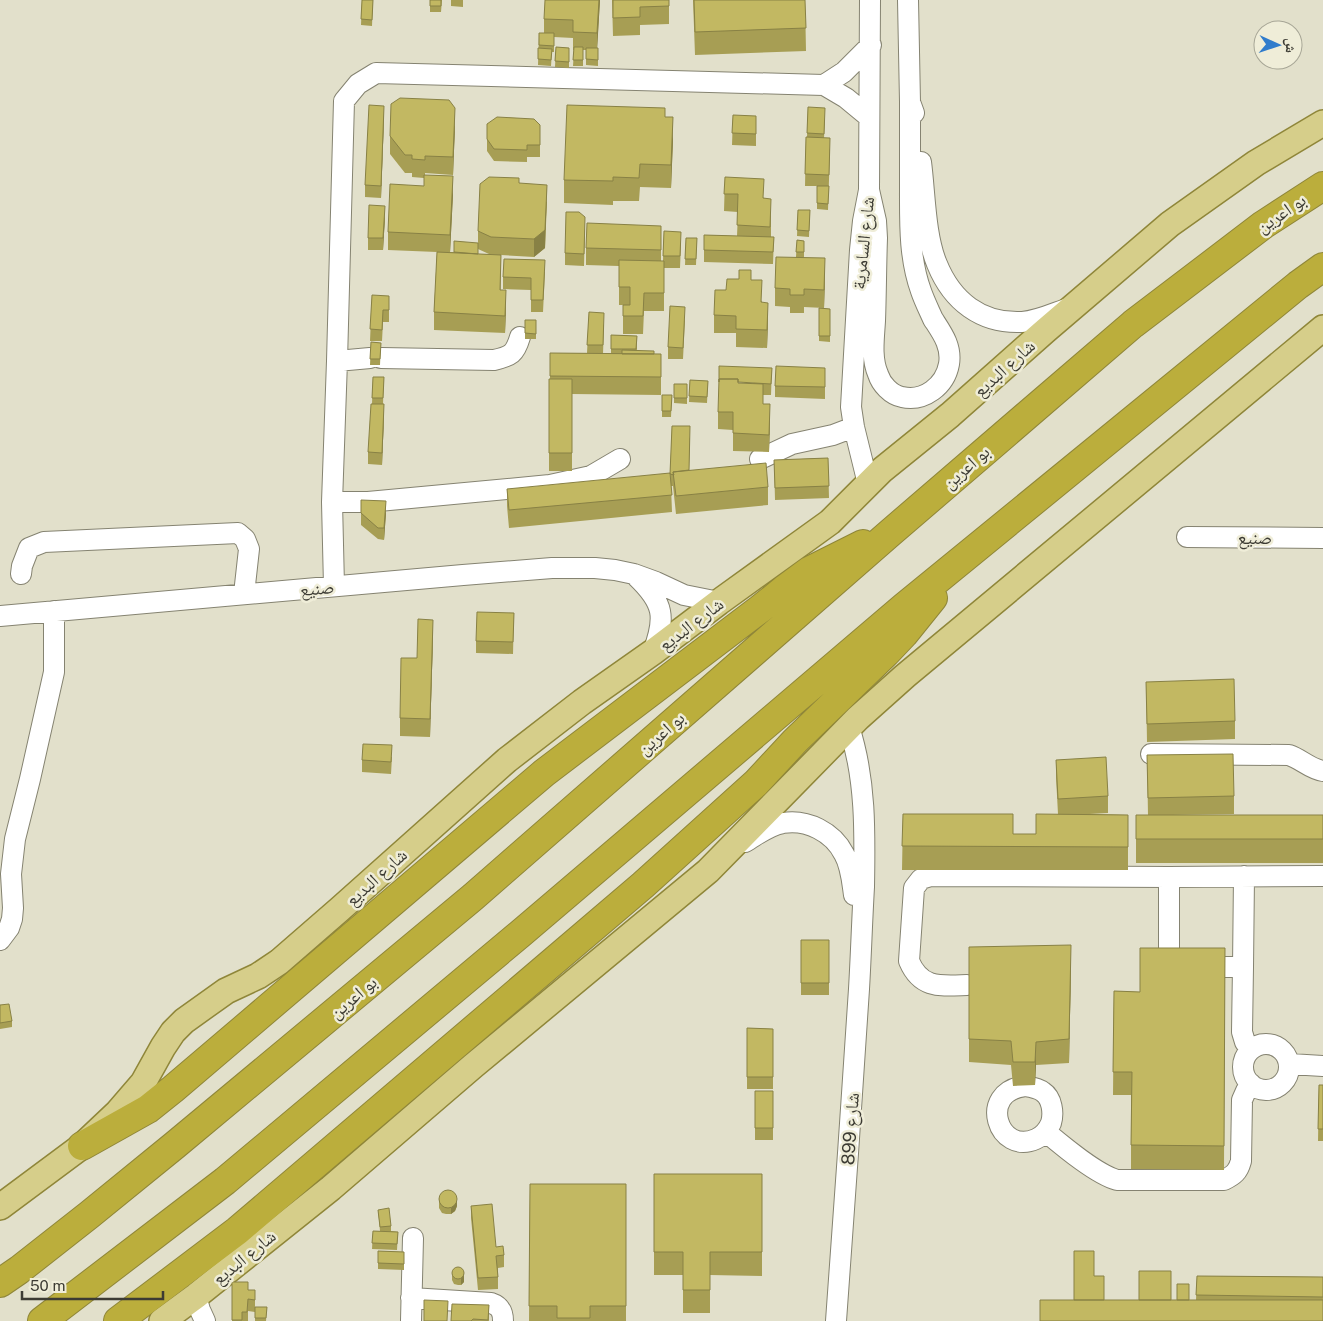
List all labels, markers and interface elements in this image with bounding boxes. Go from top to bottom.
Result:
north arrow [1253,20,1303,70]
text: ش [1282,38,1299,54]
street label: بو اعرين [1252,189,1310,238]
street label: شارع السامرية [848,196,879,290]
street label: شارع البديع [969,335,1040,402]
street label: بو اعرين [938,441,994,494]
street label: صنيع [1238,527,1272,550]
street label: صنيع [299,576,335,602]
street label: شارع البديع [655,593,729,657]
street label: بو اعرين [633,707,689,760]
street label: شارع البديع [341,844,412,911]
street label: بو اعرين [325,971,382,1024]
street label: شارع 899 [837,1092,864,1166]
street label: شارع البديع [208,1225,281,1290]
scale bar [22,1268,164,1300]
text: 50 m [30,1277,65,1294]

